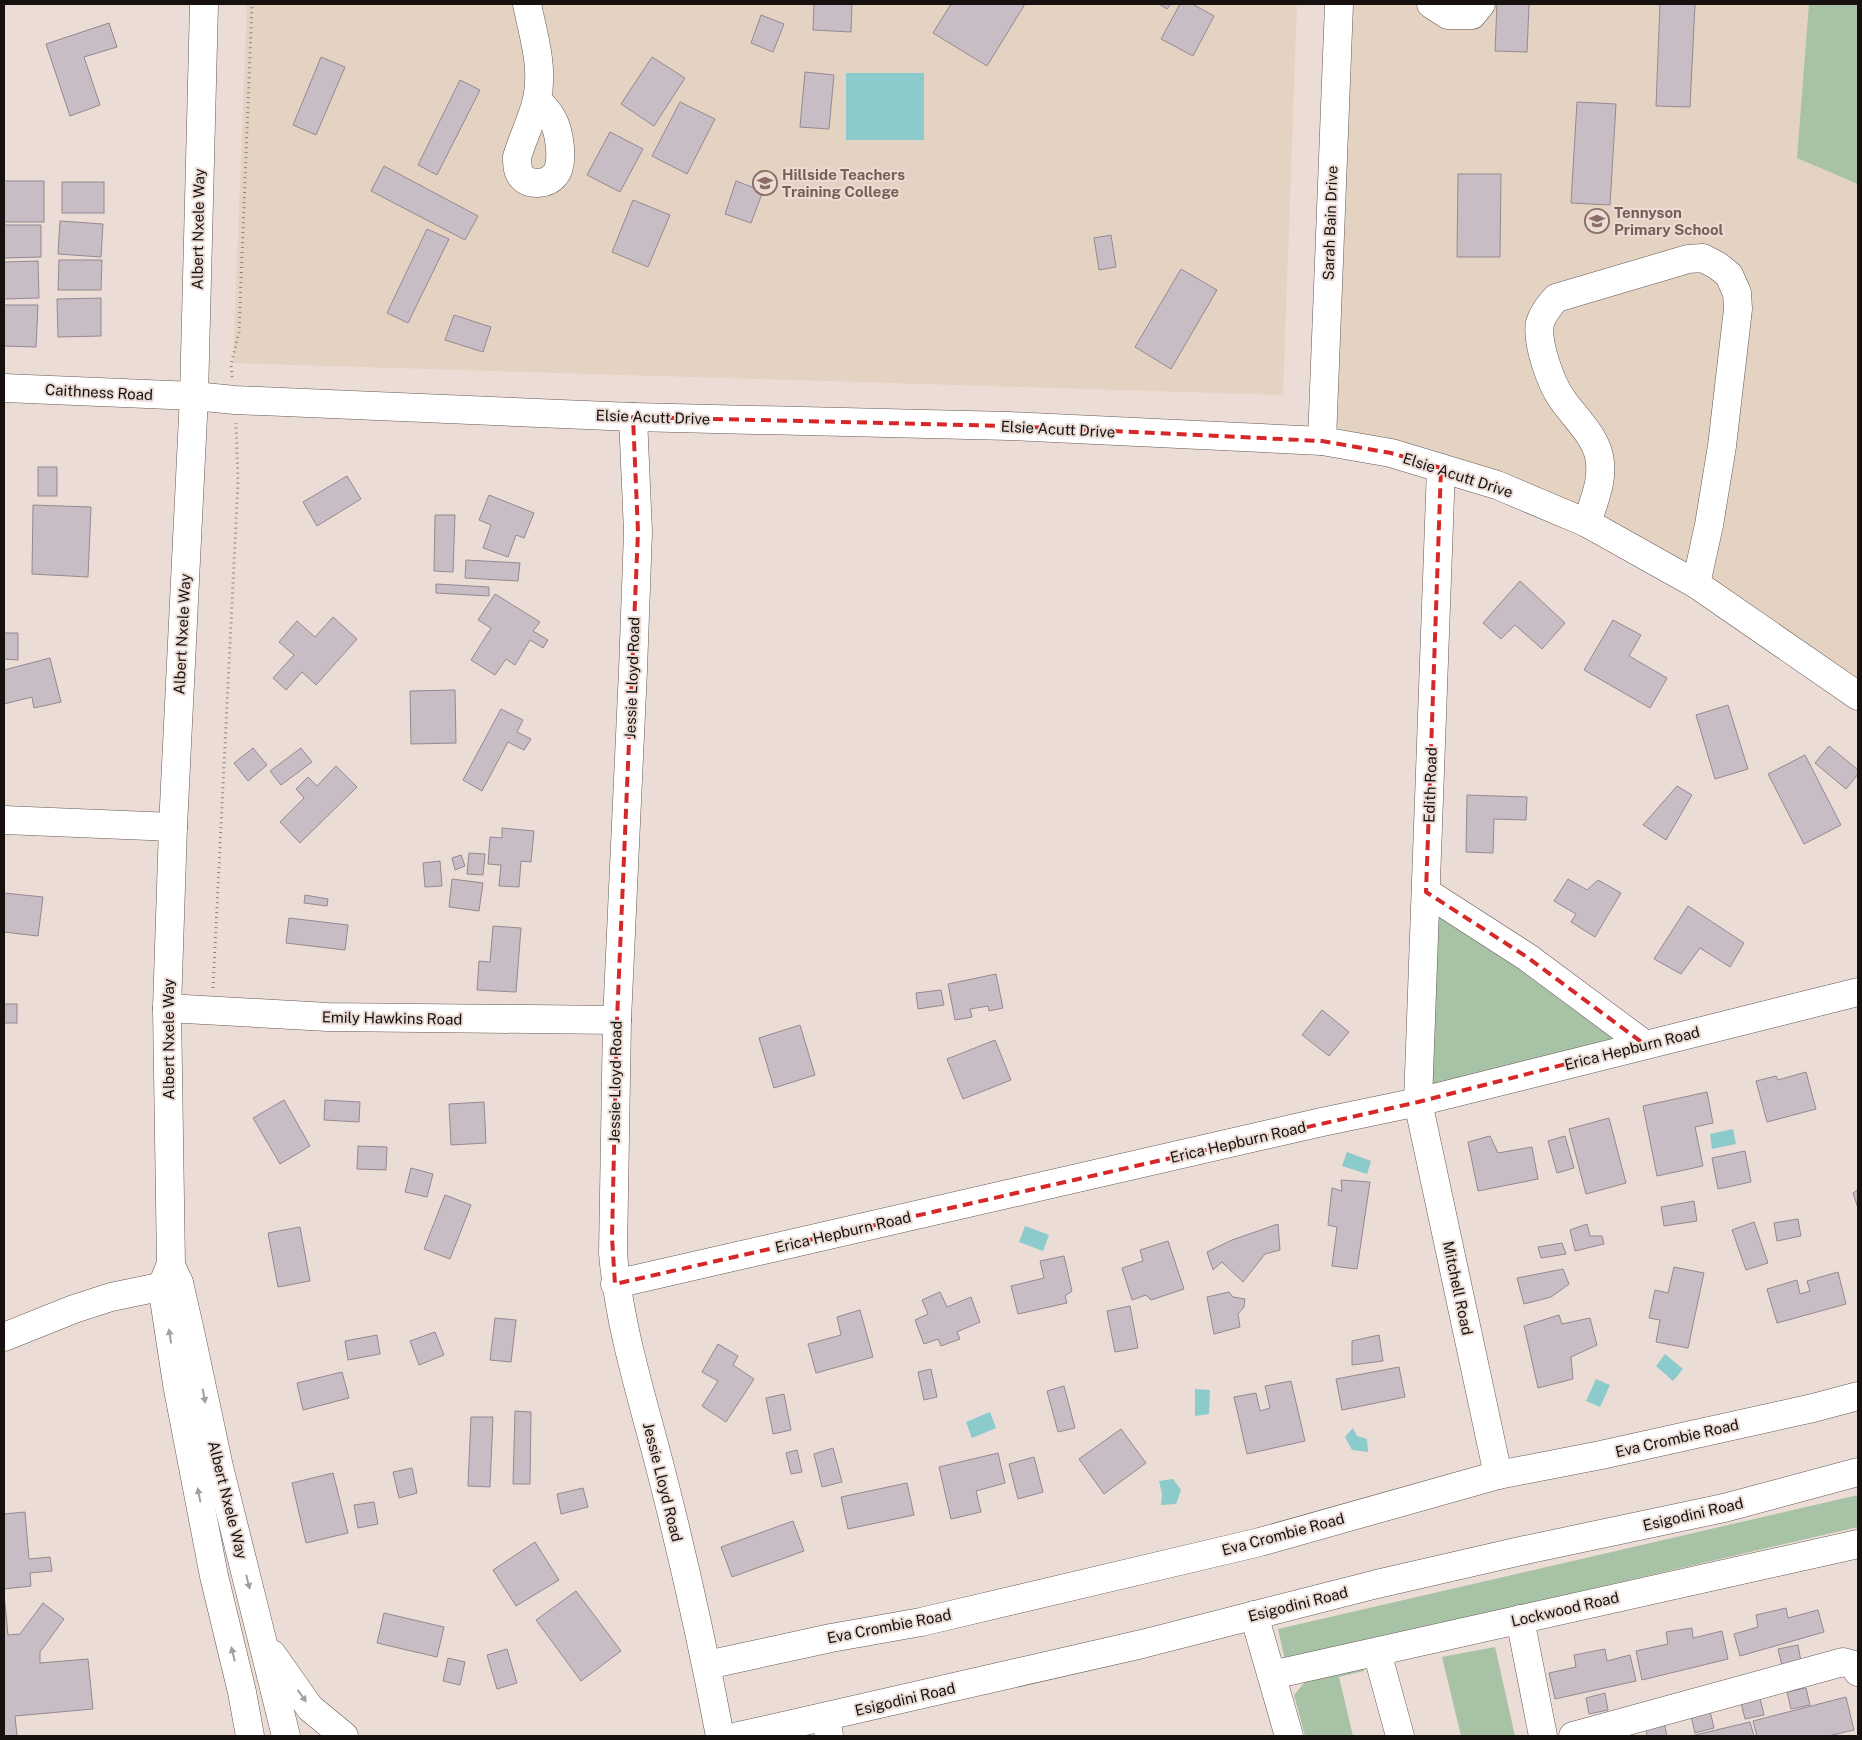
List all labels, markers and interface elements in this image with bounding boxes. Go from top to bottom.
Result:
street label: Sarah Bain Drive [1320,165,1340,281]
place label: Hillside Teachers Training College [782,166,905,200]
street label: Albert Nxele Way [188,168,208,290]
school or university icon: Hillside Teachers Training College [752,170,778,196]
place label: Tennyson Primary School [1614,204,1724,238]
school or university icon: Tennyson Primary School [1584,208,1610,234]
street label: Caithness Road [45,381,153,403]
street label: Elsie Acutt Drive [595,407,711,427]
street label: Elsie Acutt Drive [1000,418,1116,440]
street label: Elsie Acutt Drive [1401,449,1515,501]
street label: Albert Nxele Way [170,573,194,695]
street label: Jessie Lloyd Road [621,617,643,739]
street label: Edith Road [1420,747,1440,823]
street label: Albert Nxele Way [160,978,177,1100]
street label: Emily Hawkins Road [322,1008,462,1028]
street label: Jessie Lloyd Road [605,1021,625,1143]
street label: Erica Hepburn Road [1563,1023,1701,1073]
street label: Erica Hepburn Road [1168,1118,1308,1166]
street label: Erica Hepburn Road [773,1208,913,1256]
street label: Mitchell Road [1440,1239,1476,1337]
one-way arrow [165,1327,173,1343]
one-way arrow [201,1388,209,1404]
street label: Eva Crombie Road [1614,1416,1740,1460]
street label: Jessie Lloyd Road [640,1421,686,1543]
street label: Albert Nxele Way [205,1439,251,1561]
one-way arrow [195,1487,203,1503]
street label: Esigodini Road [1641,1494,1745,1534]
street label: Eva Crombie Road [1220,1509,1346,1559]
one-way arrow [244,1575,252,1590]
street label: Esigodini Road [1246,1583,1350,1625]
street label: Lockwood Road [1509,1588,1621,1630]
street label: Eva Crombie Road [825,1606,953,1646]
one-way arrow [229,1647,237,1662]
street label: Esigodini Road [853,1679,957,1719]
one-way arrow [297,1690,307,1703]

